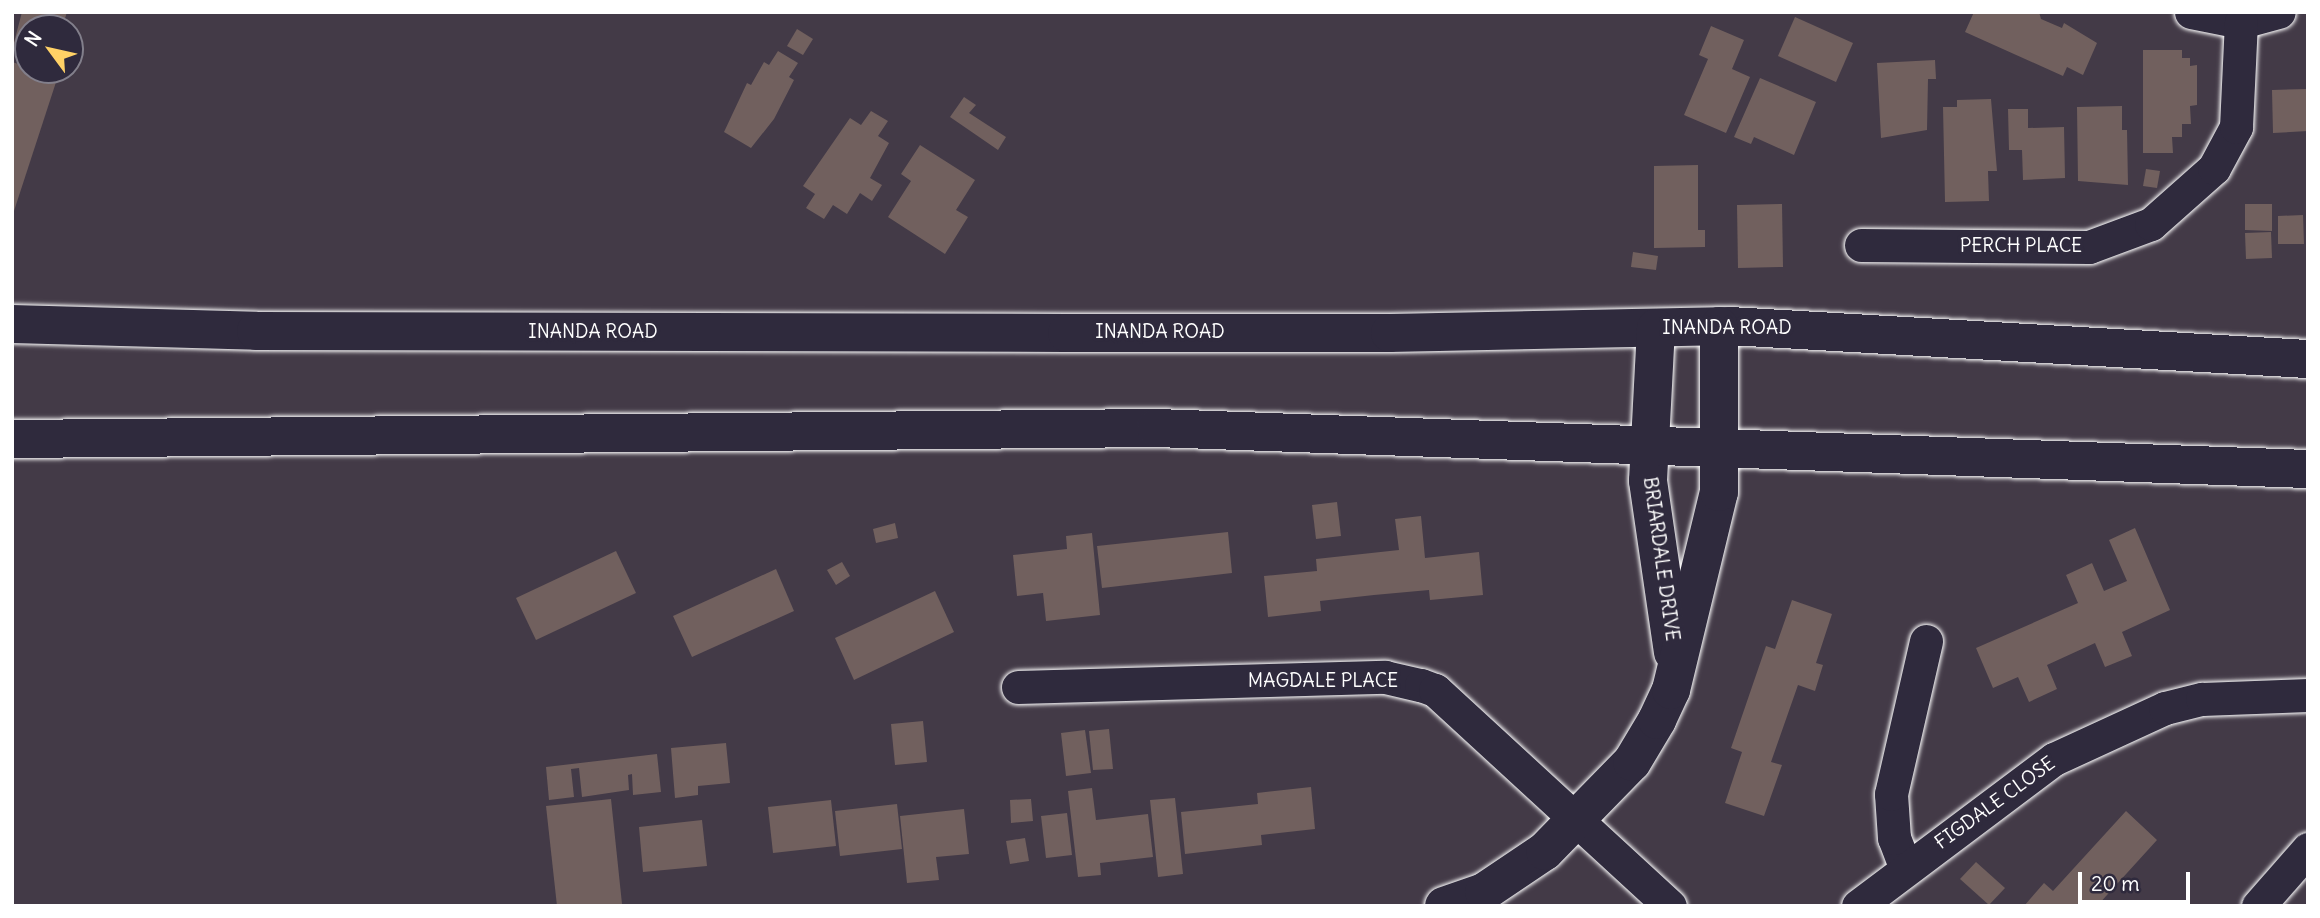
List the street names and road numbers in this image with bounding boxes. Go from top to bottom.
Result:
street label: PERCH PLACE [1960,235,2082,257]
street label: INANDA ROAD [1662,317,1792,339]
street label: INANDA ROAD [528,321,658,343]
street label: INANDA ROAD [1095,321,1225,343]
street label: BRIARDALE DRIVE [1638,475,1684,643]
street label: MAGDALE PLACE [1248,670,1398,692]
street label: FIGDALE CLOSE [1931,752,2059,854]

